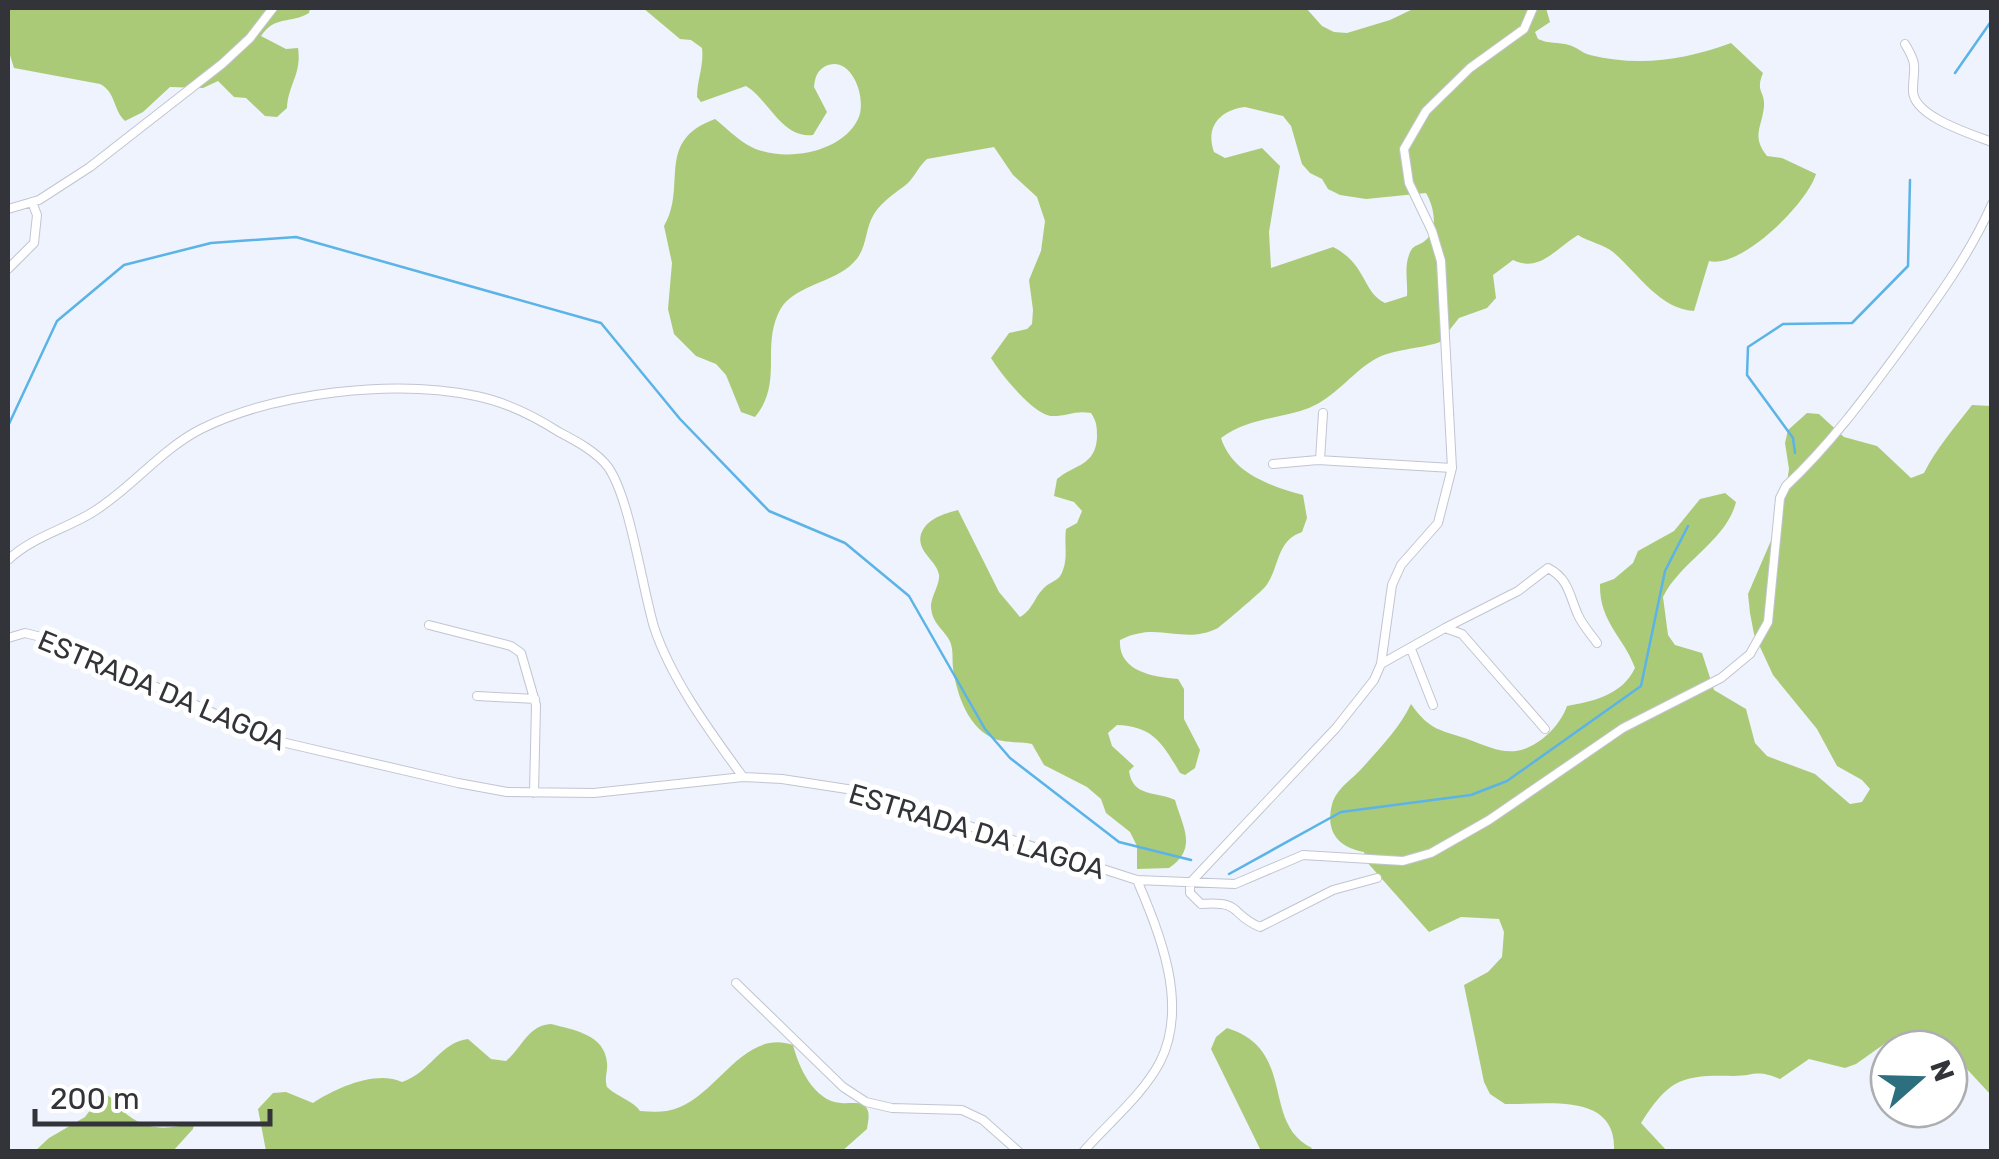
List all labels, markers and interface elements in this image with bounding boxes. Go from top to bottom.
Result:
street label: ESTRADA DA LAGOA [33,623,291,758]
street label: ESTRADA DA LAGOA [845,777,1109,886]
north arrow [1869,1029,1969,1129]
text: N [1923,1056,1961,1086]
scale bar [35,1064,270,1126]
text: 200 m [50,1081,140,1117]

